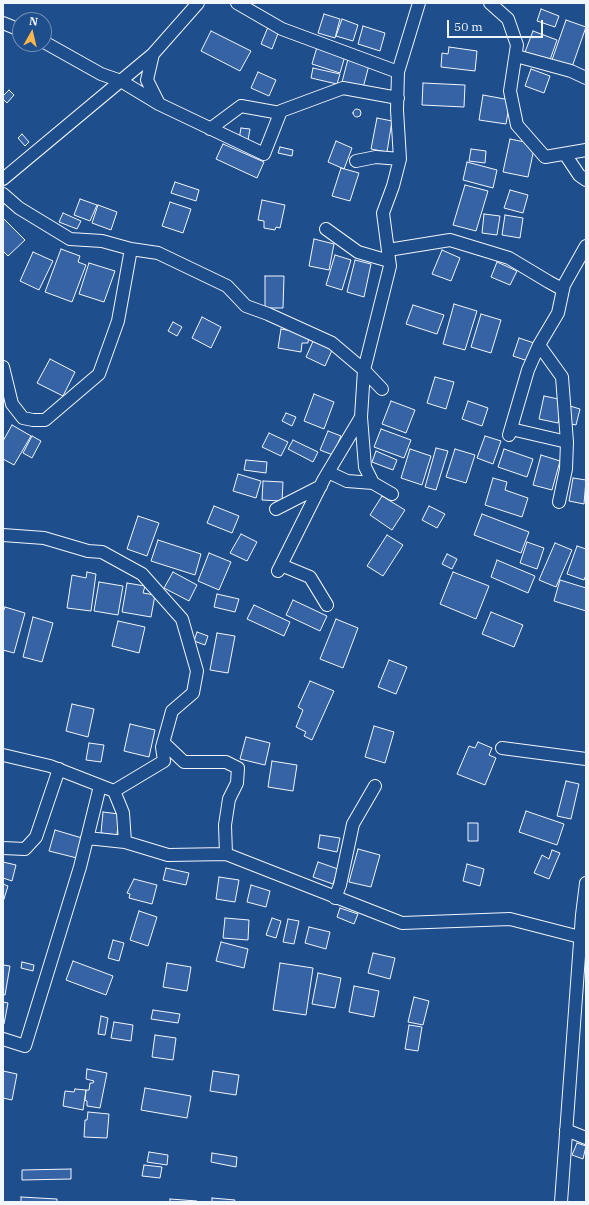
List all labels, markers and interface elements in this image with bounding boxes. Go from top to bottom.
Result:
north arrow [12,12,52,52]
scale bar [449,12,545,38]
text: N [28,14,39,29]
text: 50 m [454,19,483,34]

